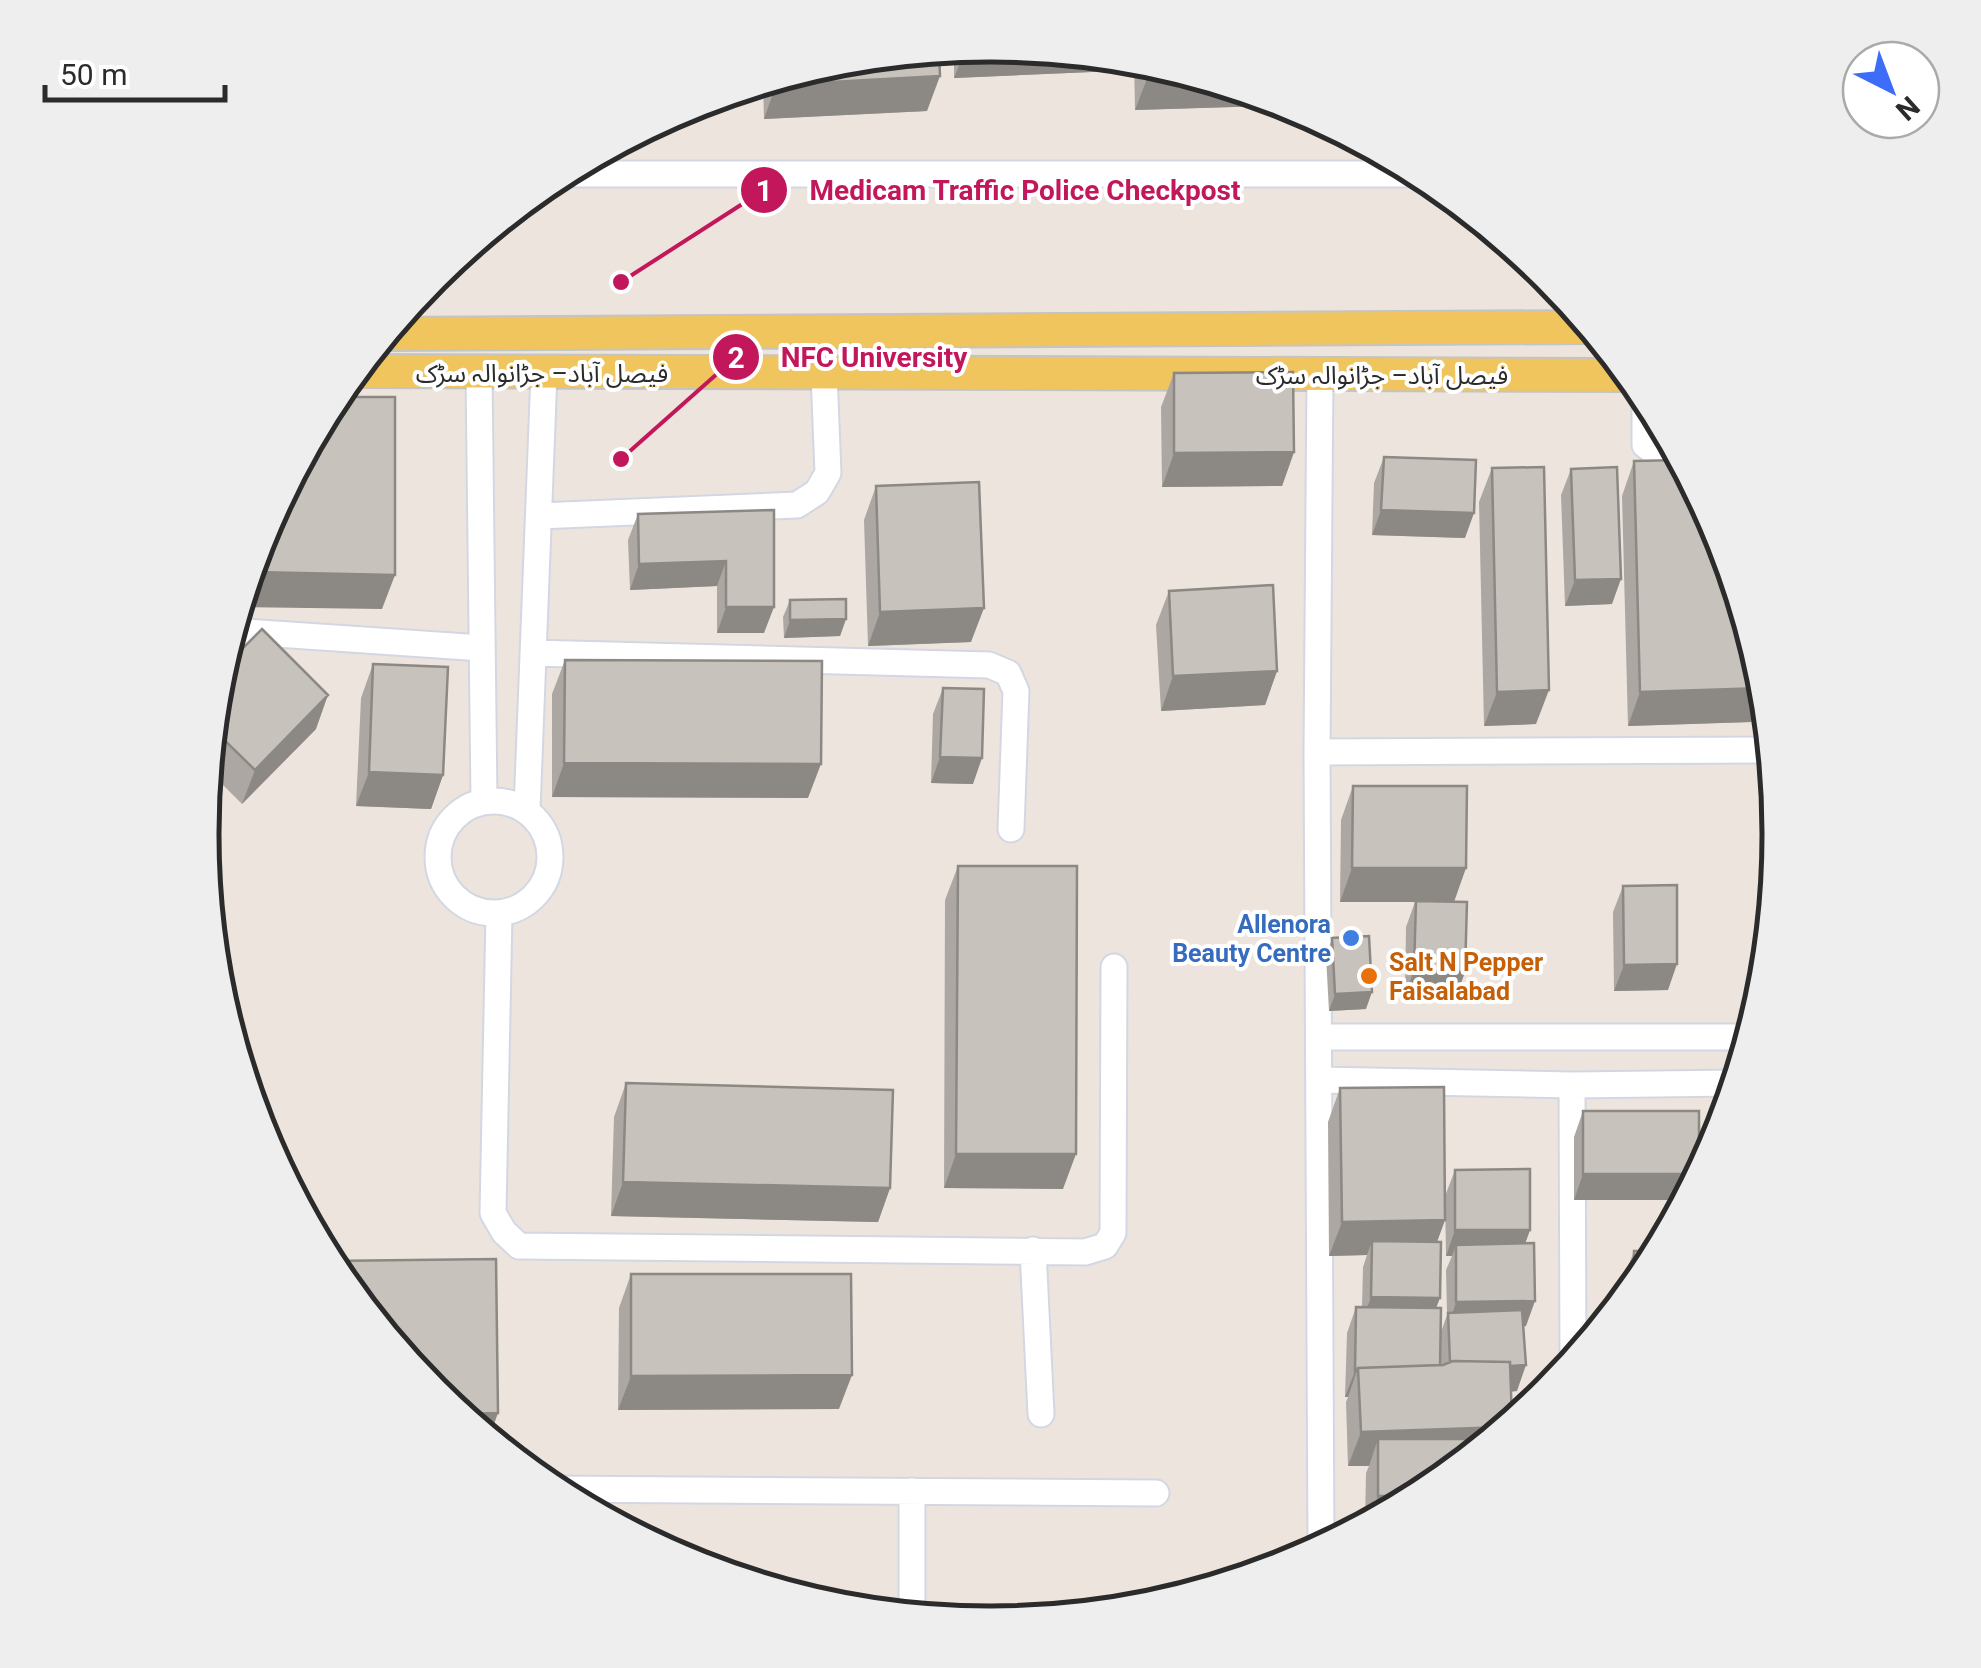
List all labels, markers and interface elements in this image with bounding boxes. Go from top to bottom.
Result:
scale bar [45,40,225,102]
north arrow [1841,40,1941,140]
text: 50 m [60,57,127,92]
text: N [1889,89,1926,127]
callout: Medicam Traffic Police Checkpost [739,161,1261,219]
text: 1 [755,173,773,208]
text: Medicam Traffic Police Checkpost [810,174,1240,207]
callout: NFC University [711,328,987,386]
text: 2 [727,340,745,375]
text: NFC University [781,341,968,374]
street label: فیصل آباد– جڑانوالہ سڑک [416,359,668,388]
street label: فیصل آباد– جڑانوالہ سڑک [1256,361,1508,390]
place label: Allenora Beauty Centre [1172,910,1331,968]
marker: Allenora Beauty Centre [1340,927,1362,949]
place label: Salt N Pepper Faisalabad [1389,948,1543,1006]
marker: Salt N Pepper Faisalabad [1358,965,1380,987]

